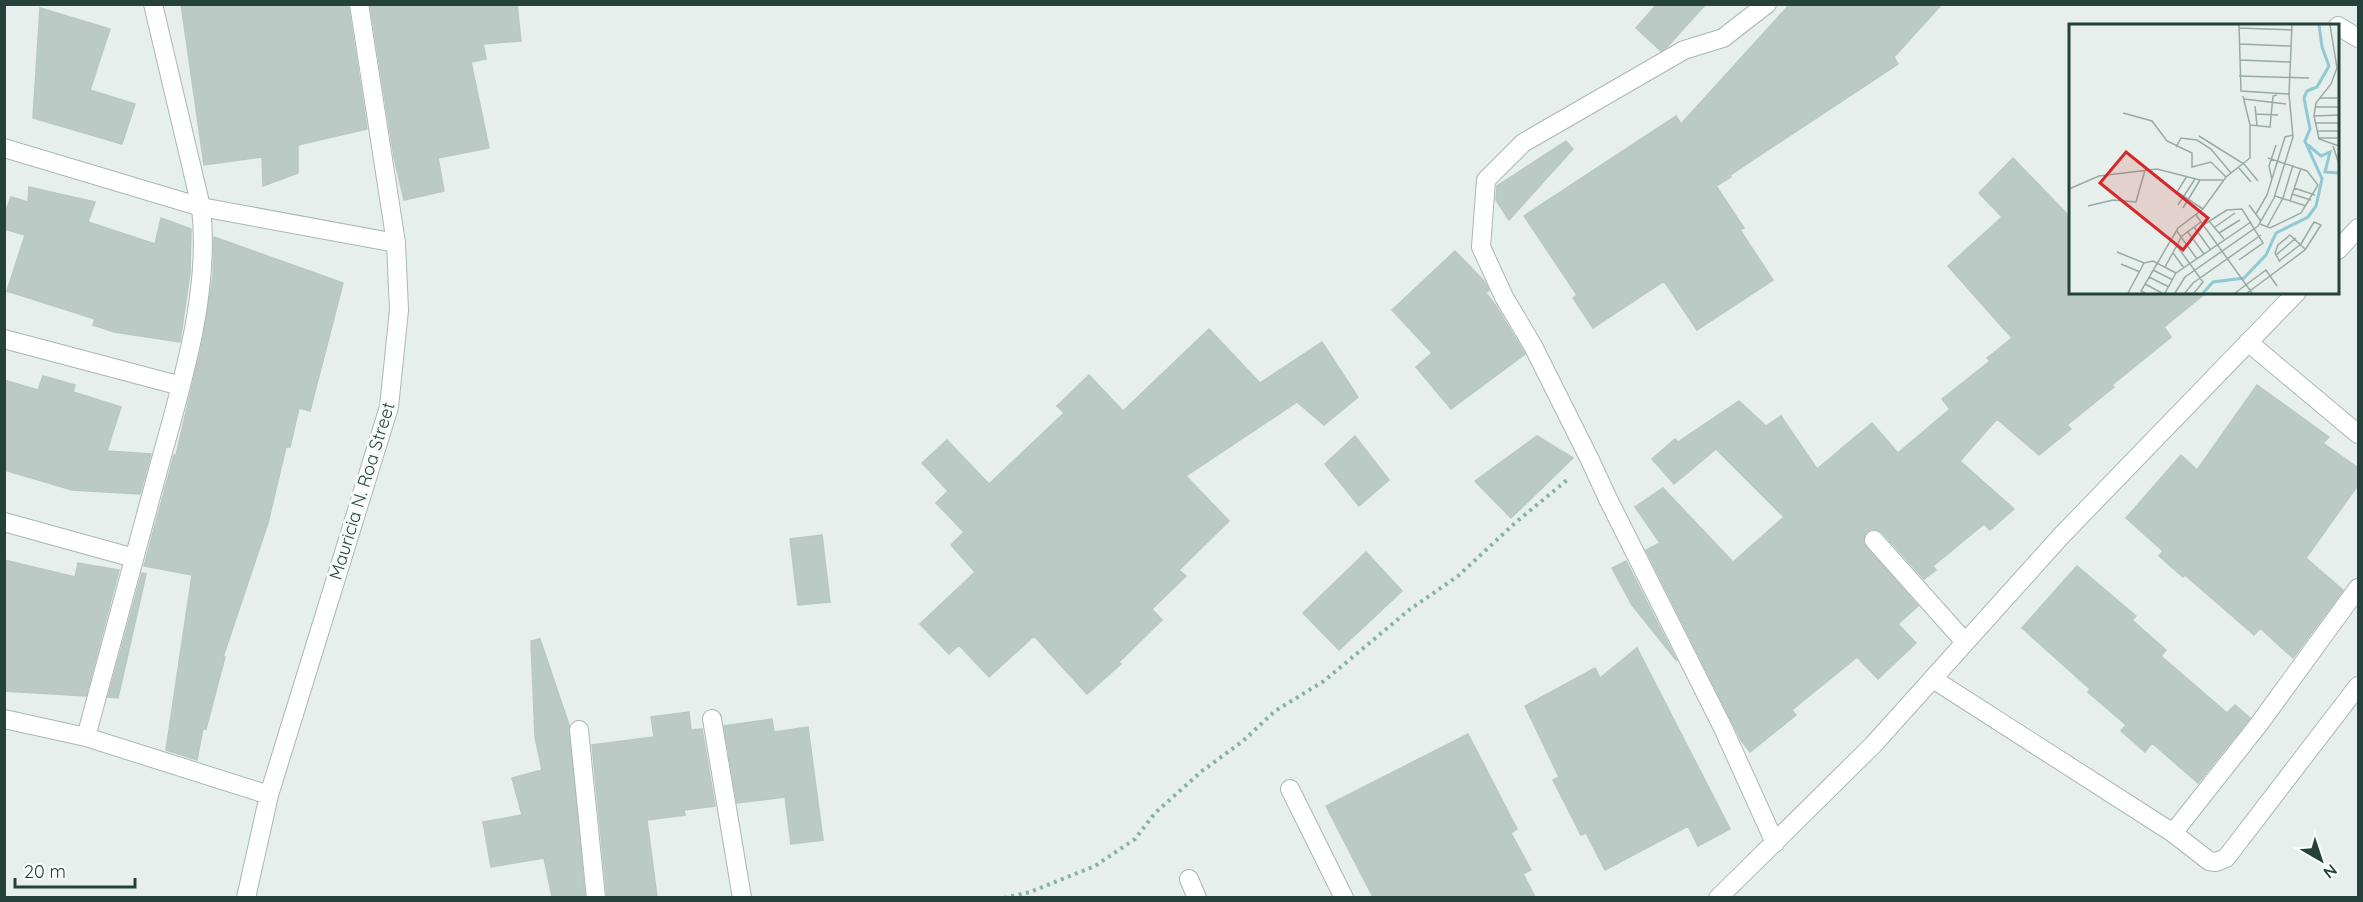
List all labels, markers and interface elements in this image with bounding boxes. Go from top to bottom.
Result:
inset map [2069,24,2339,294]
street label: Mauricia N. Roa Street [324,399,400,583]
north arrow [2291,830,2351,890]
scale bar [15,851,135,889]
text: 20 m [24,860,66,883]
text: N [2320,860,2341,883]

